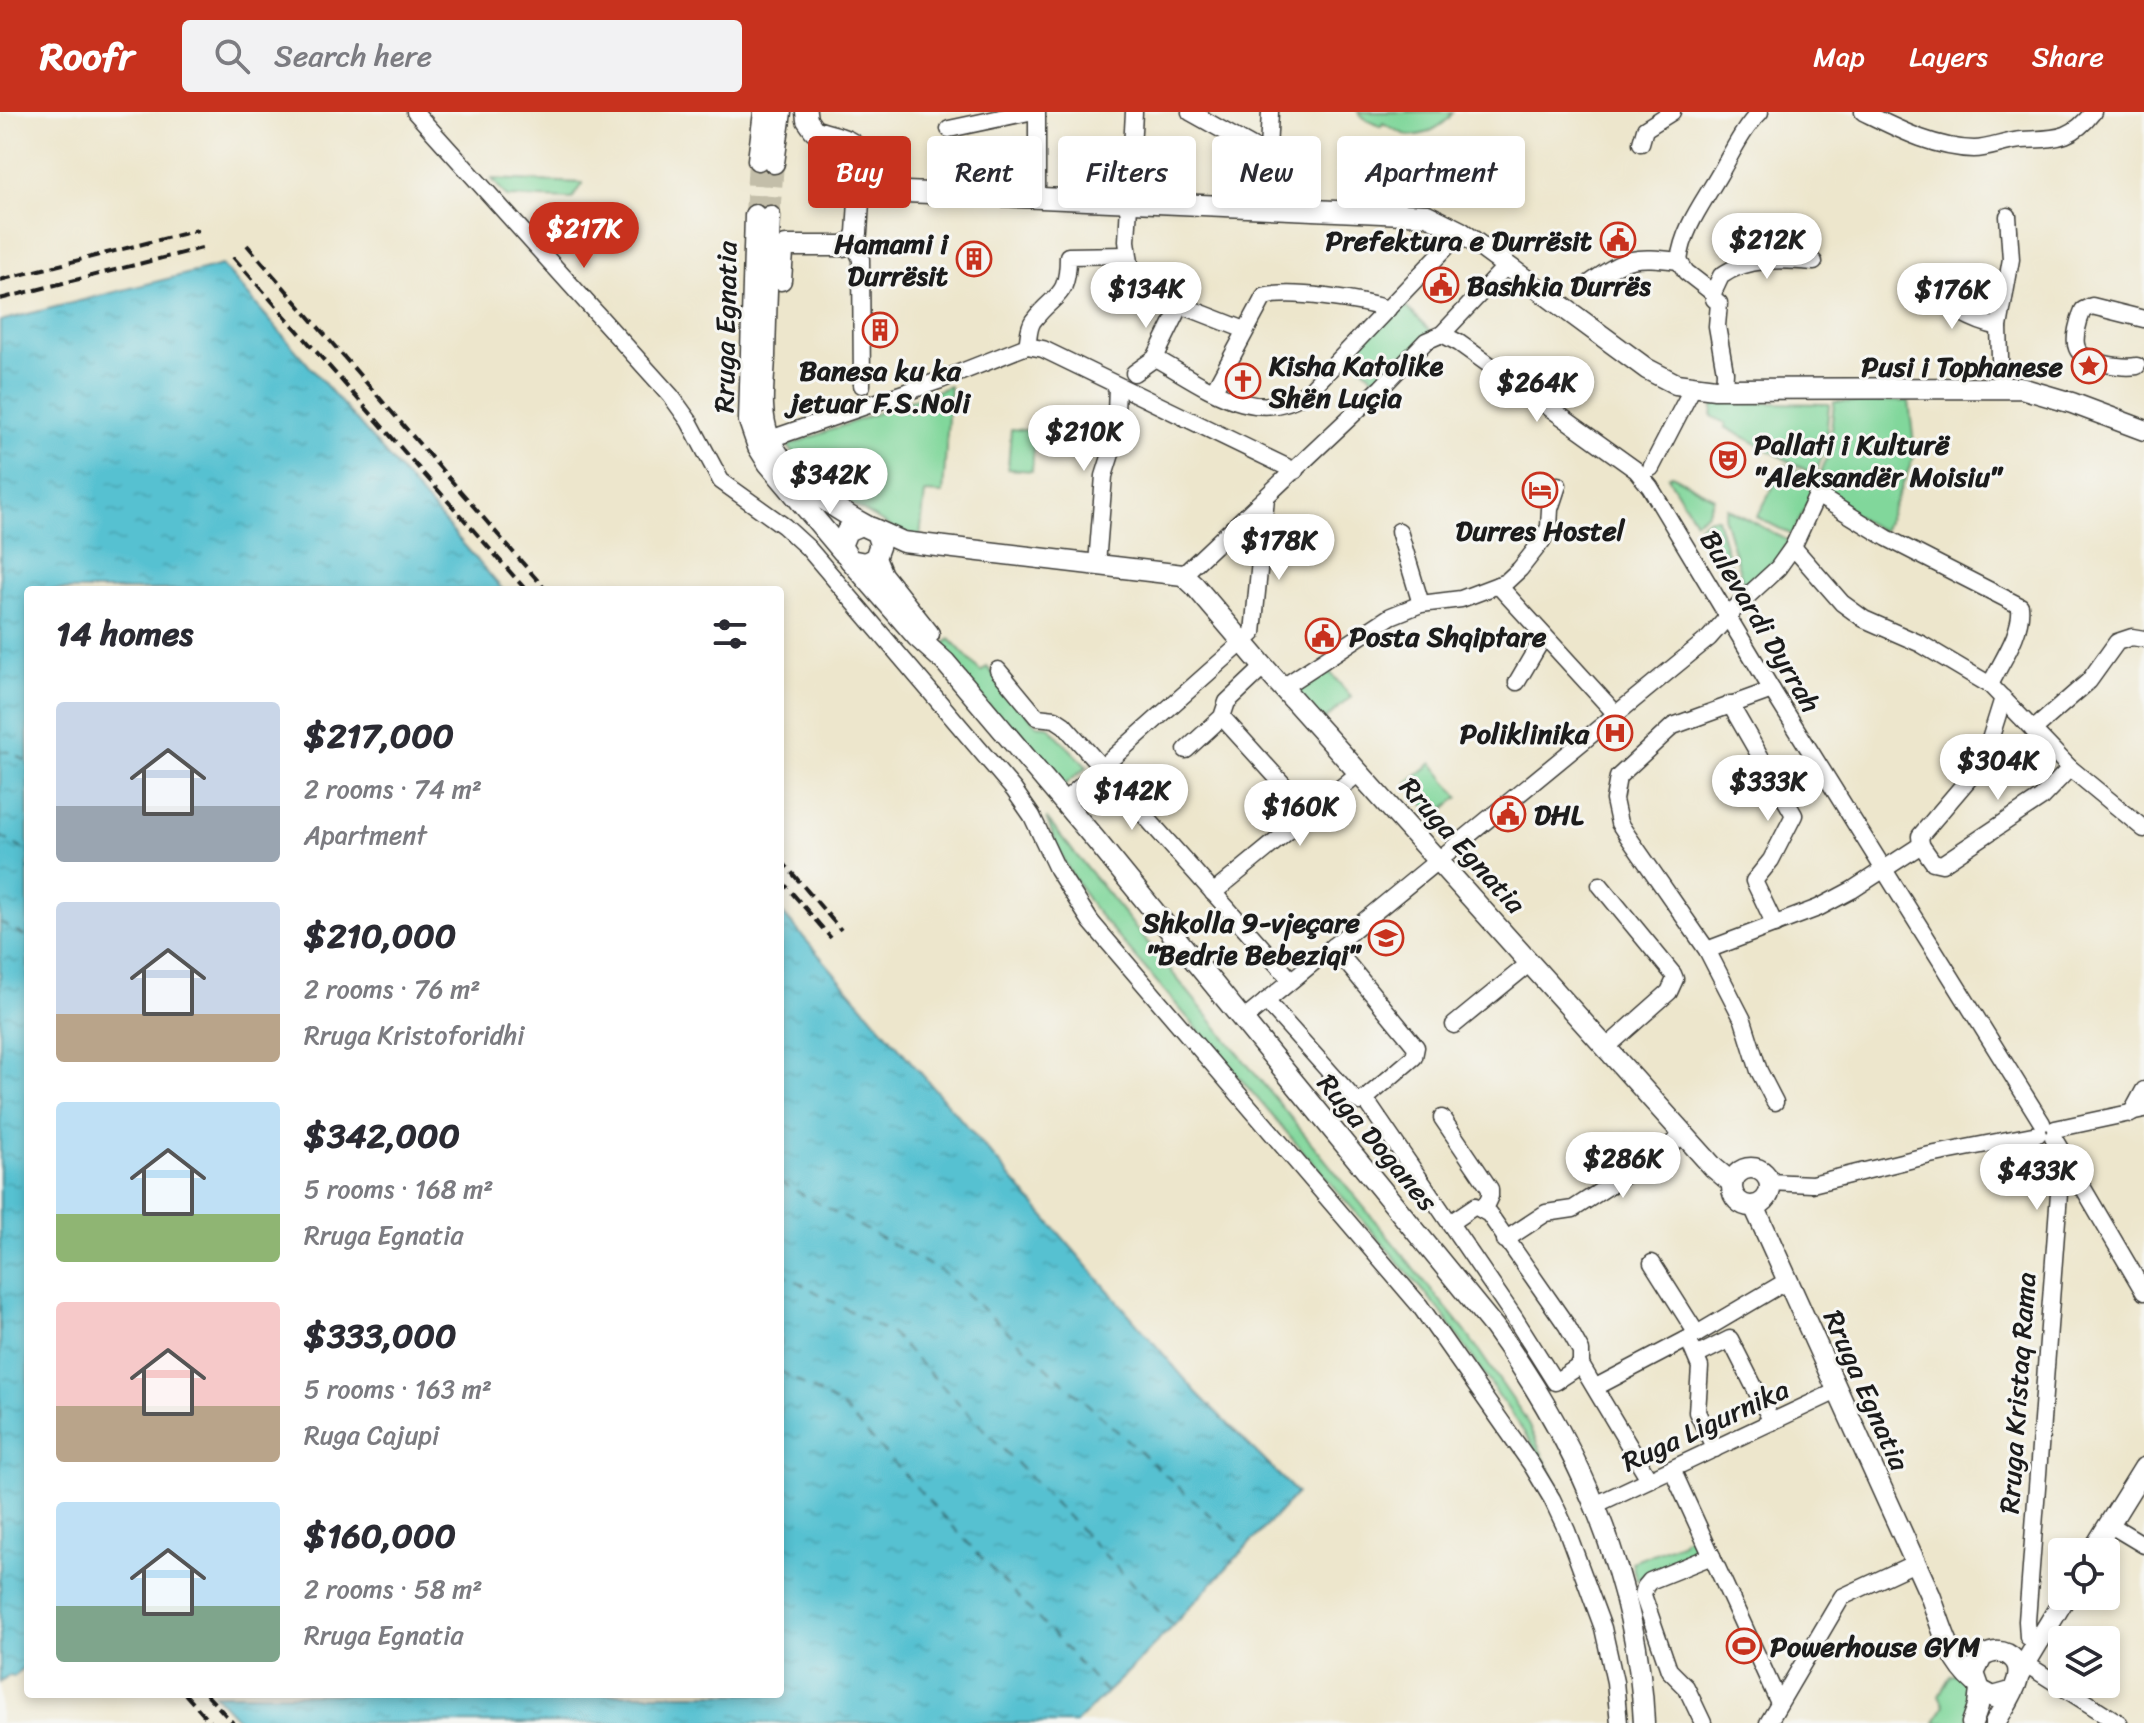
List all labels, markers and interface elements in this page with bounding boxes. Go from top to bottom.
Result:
search box [182,20,742,92]
text: Roofr [40,23,134,90]
text: Search here [274,29,432,83]
text: Map [1813,32,1865,81]
text: Layers [1909,32,1988,81]
text: Share [2032,32,2104,81]
icon: search [210,34,254,78]
chip: Buy [808,136,911,208]
chip: Rent [927,136,1042,208]
chip: Filters [1058,136,1196,208]
chip: New [1212,136,1321,208]
chip: Apartment [1337,136,1525,208]
pin: $217K [528,202,640,270]
text: $217K [547,205,621,251]
pin: $212K [1711,213,1823,281]
place label: Prefektura e Durrësit [1325,216,1593,265]
text: $212K [1730,216,1804,262]
place label: Hamami i Durrësit [834,219,949,300]
public building icon: Prefektura e Durrësit [1599,221,1637,259]
street label: Rruga Egnatia [700,240,752,413]
building icon: Hamami i Durrësit [955,240,993,278]
place label: Bashkia Durrës [1467,261,1651,310]
pin: $134K [1090,262,1202,330]
pin: $176K [1896,263,2008,331]
text: $134K [1109,265,1183,311]
public building icon: Bashkia Durrës [1422,266,1460,304]
text: $176K [1915,266,1989,312]
building icon: Banesa ku ka jetuar F.S.Noli [861,311,899,349]
place label: Kisha Katolike Shën Luçia [1268,341,1444,422]
place label: Pusi i Tophanese [1861,342,2064,391]
place label: Banesa ku ka jetuar F.S.Noli [784,346,971,427]
place icon: Pusi i Tophanese [2070,347,2108,385]
pin: $264K [1481,356,1593,424]
text: $264K [1497,359,1577,405]
church icon: Kisha Katolike Shën Luçia [1224,362,1262,400]
pin: $210K [1028,405,1140,473]
text: $210K [1046,408,1122,454]
place label: Pallati i Kulturë "Aleksandër Moisiu" [1754,420,2004,501]
theatre icon: Pallati i Kulturë "Aleksandër Moisiu" [1709,441,1747,479]
pin: $342K [774,448,886,516]
text: $342K [791,451,869,497]
hotel icon: Durres Hostel [1521,471,1559,509]
place label: Durres Hostel [1455,506,1626,555]
pin: $178K [1223,514,1335,582]
text: $178K [1242,517,1316,563]
street label: Bulevardi Dyrrah [1686,520,1835,722]
text: 14 homes [56,604,193,664]
icon: filters [708,612,752,656]
place label: Posta Shqiptare [1349,612,1547,661]
public building icon: Posta Shqiptare [1304,617,1342,655]
text: $217,000 [304,706,454,766]
place label: Poliklinika [1460,709,1590,758]
hospital icon: Poliklinika [1596,714,1634,752]
icon: home [120,734,216,830]
pin: $304K [1942,734,2054,802]
text: $304K [1958,737,2038,783]
pin: $333K [1712,755,1824,823]
text: $333K [1730,758,1806,804]
pin: $142K [1076,764,1188,832]
street label: Rruga Egnatia [1387,765,1539,926]
text: 2 rooms · 74 m² [304,766,482,812]
text: $142K [1094,767,1170,813]
pin: $160K [1244,780,1356,848]
text: $160K [1262,783,1338,829]
place label: DHL [1534,790,1585,839]
public building icon: DHL [1489,795,1527,833]
text: Apartment [304,812,427,858]
place label: Shkolla 9-vjeçare "Bedrie Bebeziqi" [1142,898,1362,979]
text: $210,000 [304,906,456,966]
school or university icon: Shkolla 9-vjeçare "Bedrie Bebeziqi" [1367,919,1405,957]
icon: home [120,934,216,1030]
text: 2 rooms · 76 m² [304,966,481,1012]
text: Rruga Kristoforidhi [304,1012,524,1058]
street label: Ruga Doganes [1305,1062,1451,1223]
text: $342,000 [304,1106,460,1166]
pin: $286K [1567,1132,1679,1200]
icon: home [120,1134,216,1230]
text: $286K [1584,1135,1662,1181]
pin: $433K [1981,1144,2093,1212]
text: $433K [1998,1147,2076,1193]
text: 5 rooms · 168 m² [304,1166,493,1212]
text: Rruga Egnatia [304,1212,464,1258]
street label: Rruga Kristaq Rama [1985,1271,2050,1515]
street label: Rruga Egnatia [1809,1302,1924,1480]
text: $333,000 [304,1306,457,1366]
icon: home [120,1334,216,1430]
street label: Ruga Ligurnika [1613,1365,1797,1486]
text: 5 rooms · 163 m² [304,1366,492,1412]
text: Ruga Cajupi [304,1412,439,1458]
text: $160,000 [304,1506,456,1566]
icon: home [120,1534,216,1630]
map controls [2048,1538,2120,1698]
button: locate [2048,1538,2120,1610]
text: 2 rooms · 58 m² [304,1566,482,1612]
text: Rruga Egnatia [304,1612,464,1658]
place label: Powerhouse GYM [1770,1622,1981,1671]
button: layers [2048,1626,2120,1698]
sports icon: Powerhouse GYM [1725,1627,1763,1665]

